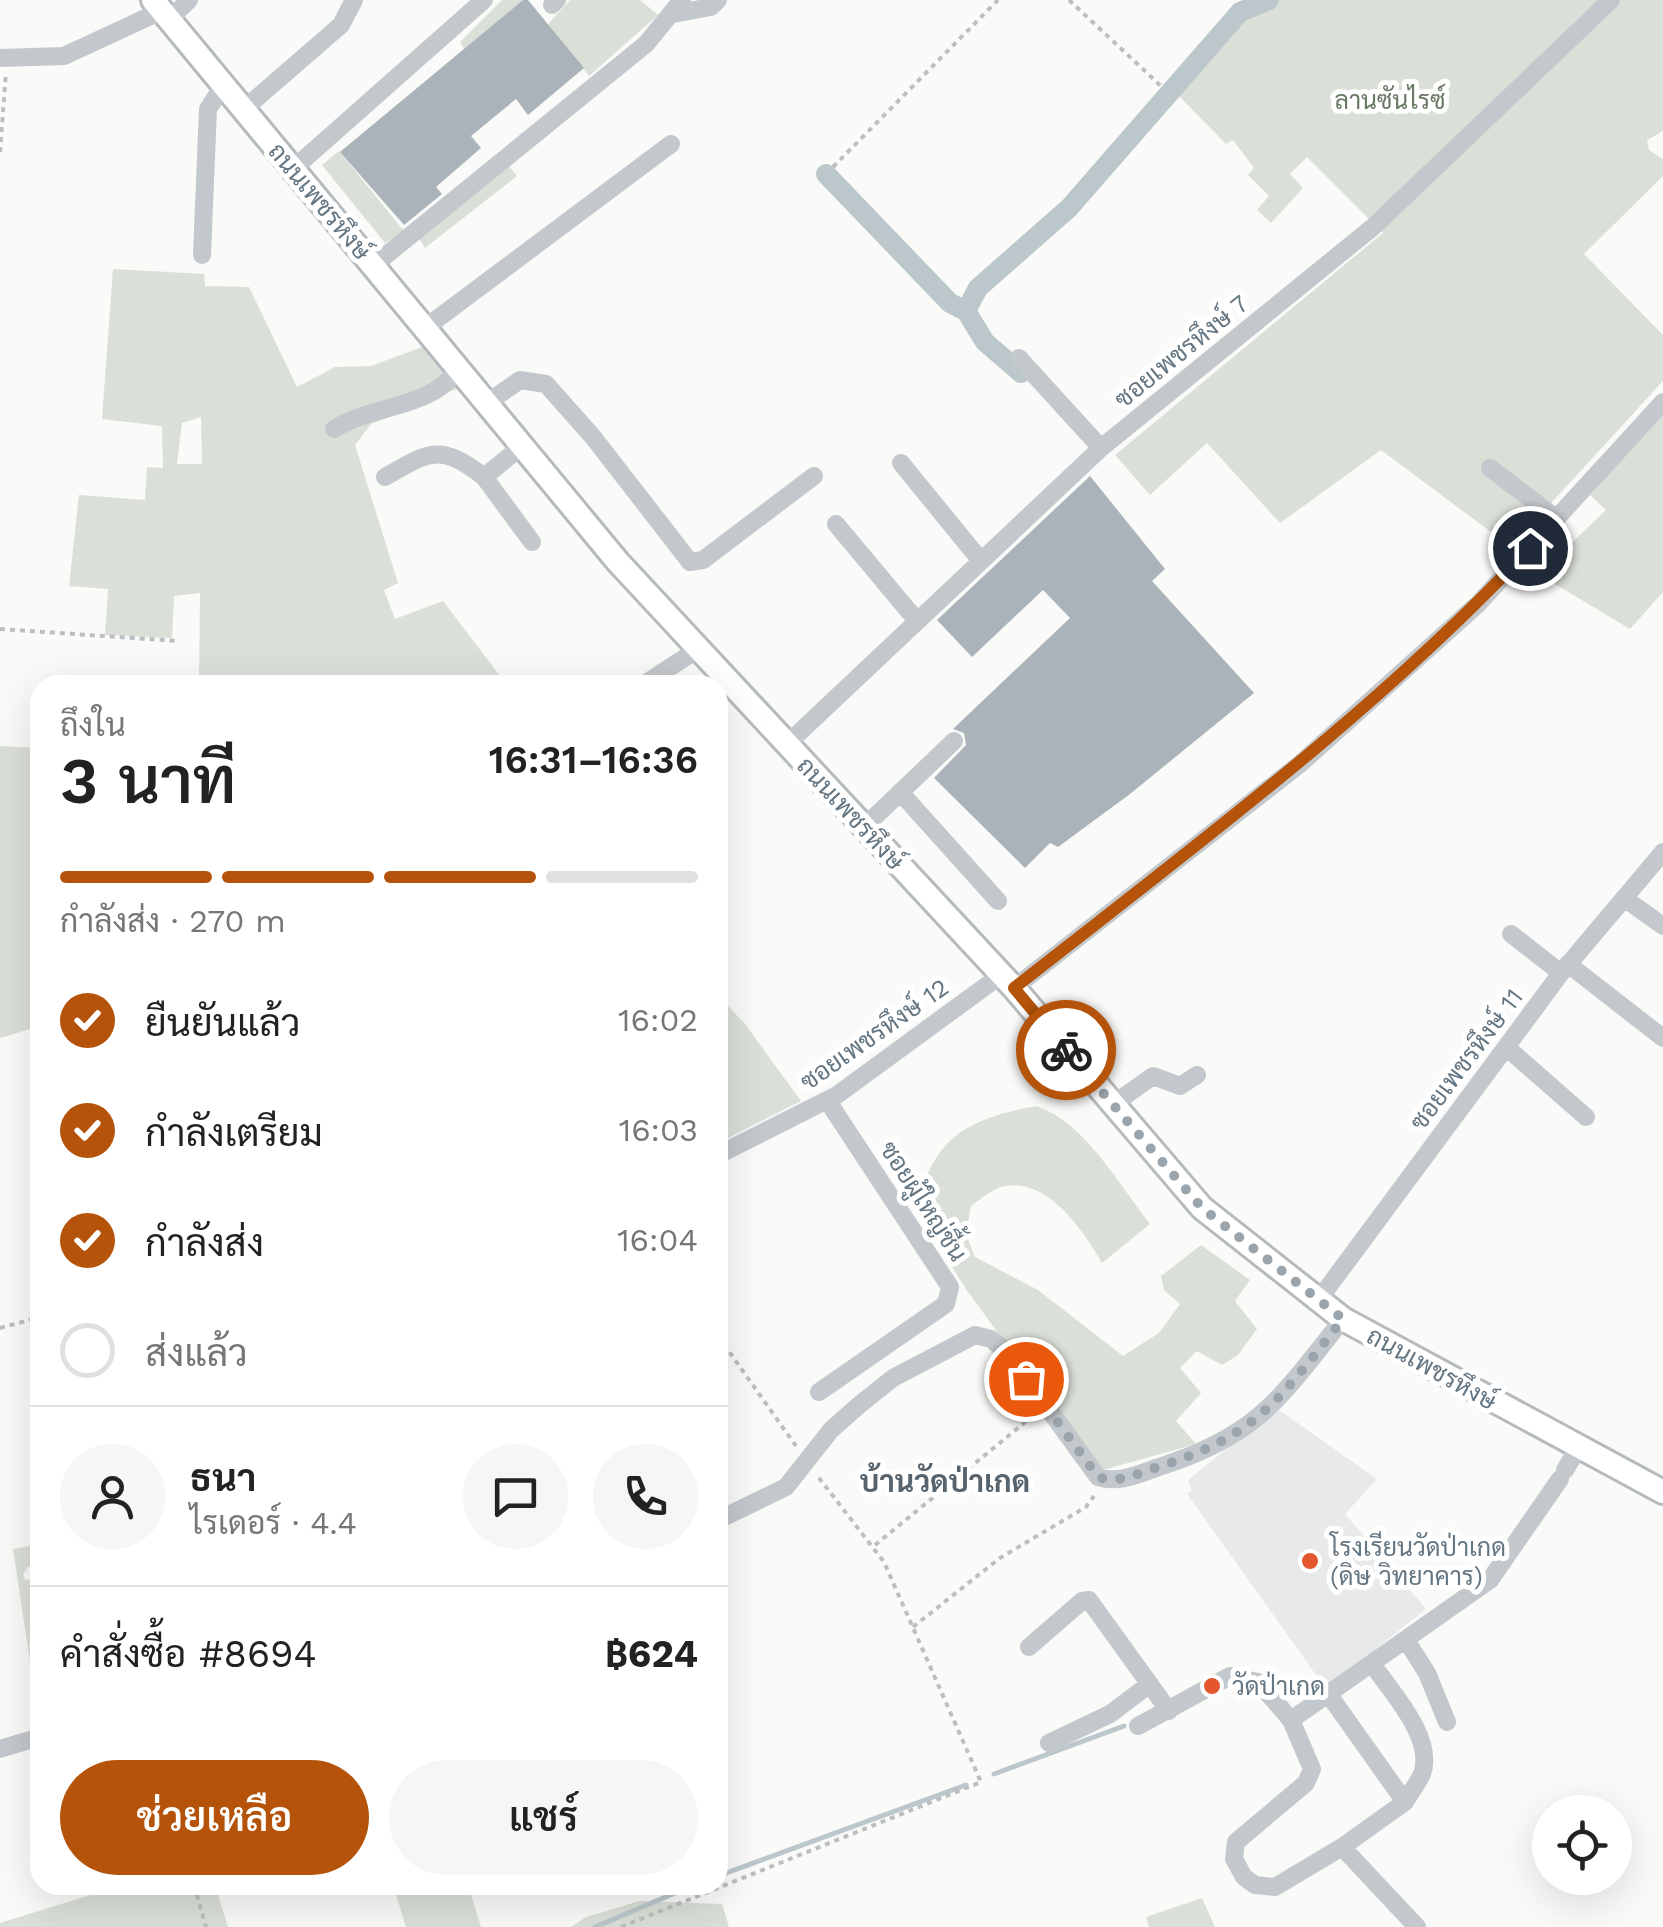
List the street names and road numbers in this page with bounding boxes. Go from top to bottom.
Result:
street label: ถนนเพชรหึงษ์ [262,135,380,266]
street label: ซอยเพชรหึงษ์ 7 [1107,286,1254,414]
street label: ถนนเพชรหึงษ์ [791,749,913,877]
street label: ซอยเพชรหึงษ์ 12 [793,970,954,1096]
street label: ซอยเพชรหึงษ์ 11 [1402,981,1529,1136]
street label: ซอยผู้ใหญ่ชื้น [872,1131,981,1268]
street label: ถนนเพชรหึงษ์ [1362,1318,1504,1416]

